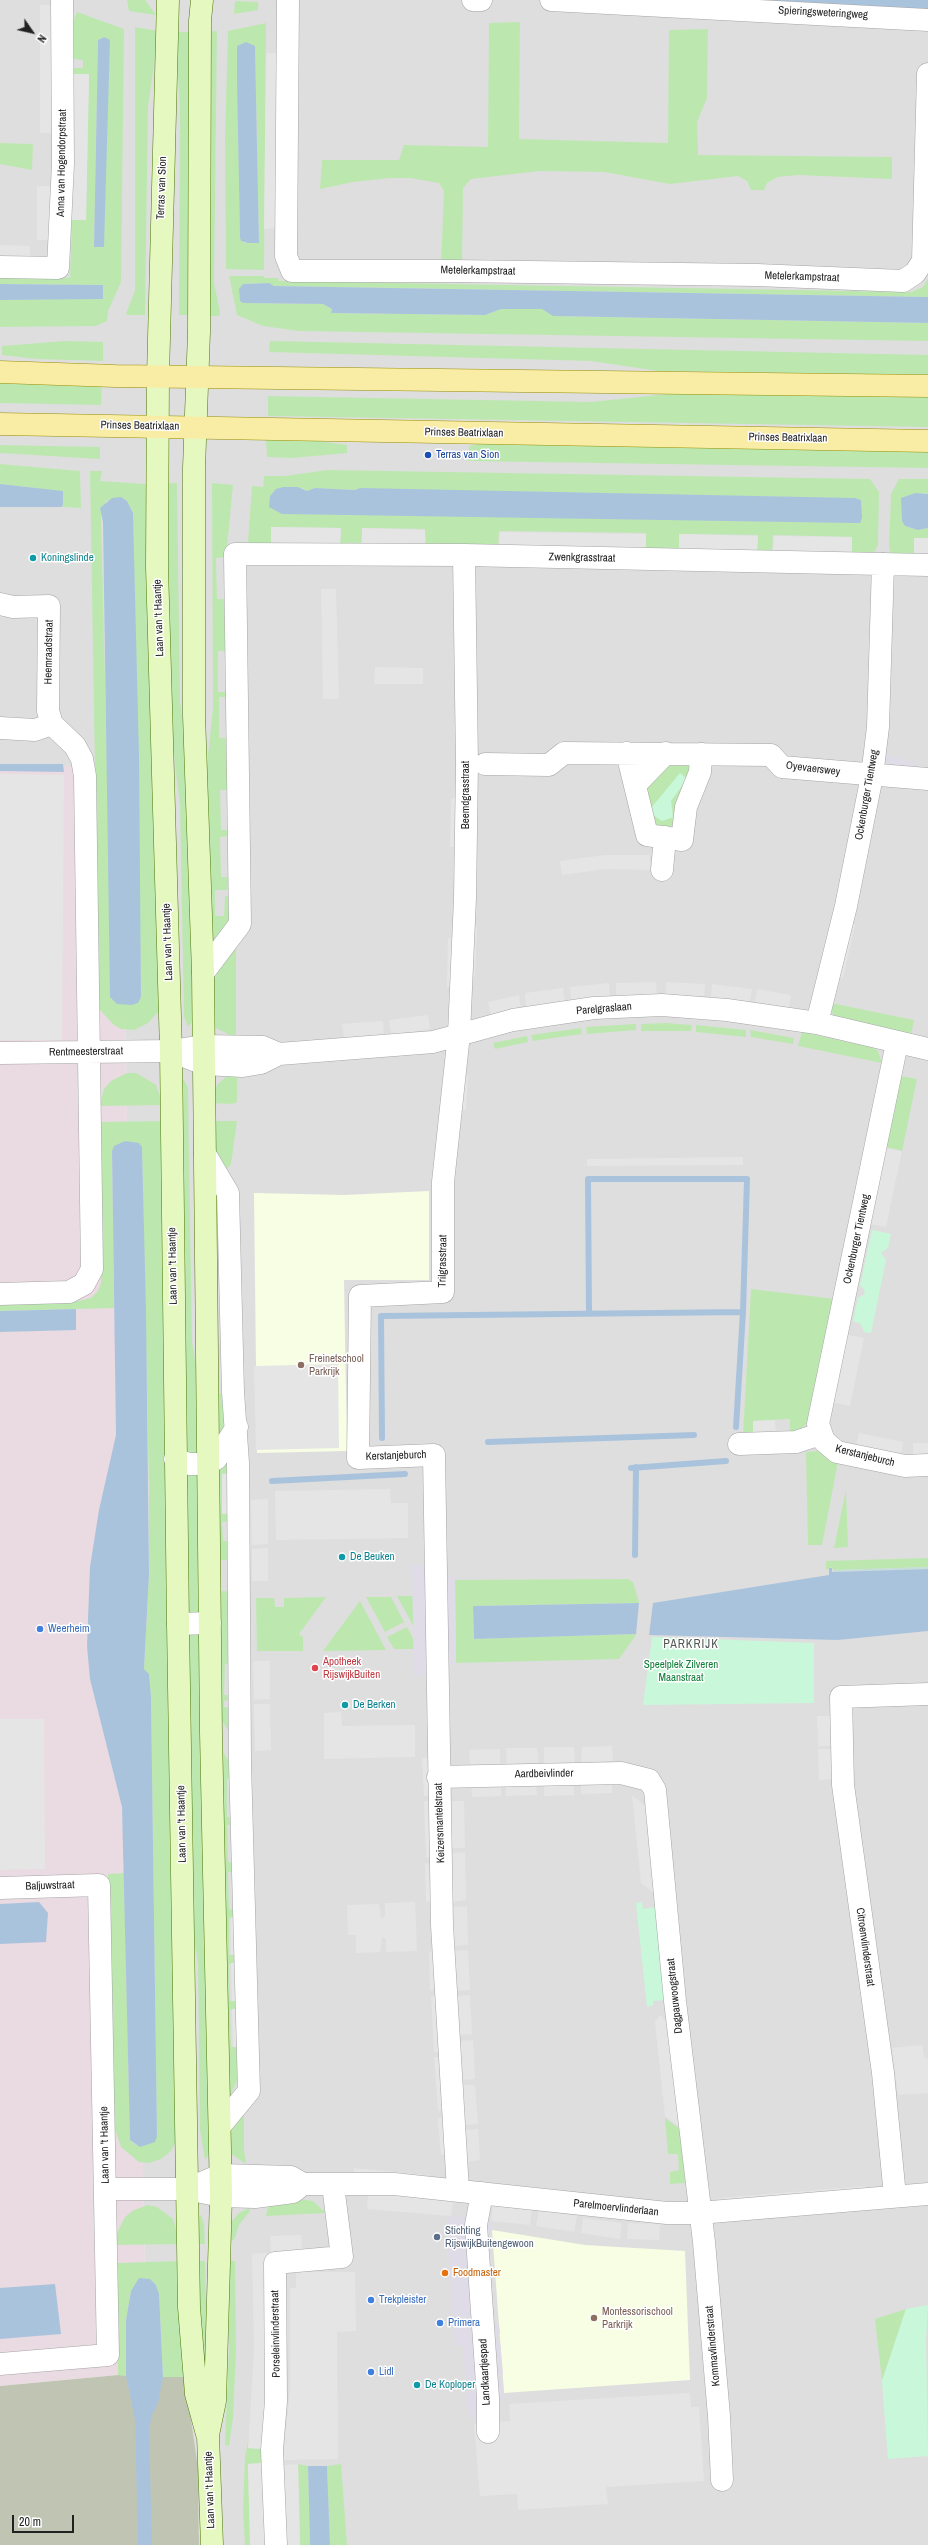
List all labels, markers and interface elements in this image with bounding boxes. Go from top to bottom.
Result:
street label: Spieringsweteringweg [778,4,868,22]
north arrow [12,12,52,52]
text: N [34,32,50,45]
street label: Anna van Hogendorpstraat [54,109,70,217]
street label: Terras van Sion [154,156,170,220]
street label: Metelerkampstraat [441,264,515,278]
street label: Metelerkampstraat [764,269,840,285]
street label: Prinses Beatrixlaan [101,419,179,433]
street label: Prinses Beatrixlaan [425,426,503,440]
street label: Prinses Beatrixlaan [749,431,827,445]
place label: Terras van Sion [436,448,499,462]
marker: Terras van Sion [423,450,433,460]
place label: Koningslinde [41,551,94,565]
street label: Zwenkgrasstraat [549,551,615,565]
marker: Koningslinde [28,553,38,563]
street label: Laan van 't Haantje [151,579,167,657]
street label: Heemraadstraat [42,620,56,684]
street label: Ockenburger Tientweg [853,749,881,841]
street label: Oyevaerswey [785,759,841,779]
street label: Beemdgrasstraat [459,761,473,829]
street label: Laan van 't Haantje [160,903,176,981]
street label: Parelgraslaan [576,1000,632,1018]
street label: Rentmeesterstraat [49,1045,123,1059]
street label: Ockenburger Tientweg [841,1193,873,1285]
street label: Laan van 't Haantje [166,1227,180,1305]
street label: Trilgrasstraat [436,1234,450,1288]
place label: Freinetschool Parkrijk [309,1352,364,1378]
marker: Freinetschool Parkrijk [296,1360,306,1370]
street label: Kerstanjeburch [834,1442,896,1470]
street label: Kerstanjeburch [365,1448,427,1464]
place label: De Beuken [350,1550,395,1564]
marker: De Beuken [337,1552,347,1562]
place label: Weerheim [48,1622,89,1636]
marker: Weerheim [35,1624,45,1634]
district label: PARKRIJK [663,1638,719,1652]
place label: Apotheek RijswijkBuiten [323,1655,380,1681]
park label: Speelplek Zilveren Maanstraat [644,1658,718,1684]
marker: Apotheek RijswijkBuiten [310,1663,320,1673]
place label: De Berken [353,1698,396,1712]
marker: De Berken [340,1700,350,1710]
street label: Aardbeivlinder [515,1767,573,1781]
street label: Keizersmantelstraat [432,1783,448,1863]
street label: Laan van 't Haantje [175,1785,189,1863]
street label: Baljuwstraat [25,1879,75,1893]
street label: Citroenvlinderstraat [853,1907,877,1987]
street label: Dagpauwoogstraat [664,1958,686,2034]
street label: Laan van 't Haantje [98,2106,112,2184]
street label: Parelmoervlinderlaan [573,2197,659,2219]
place label: Stichting RijswijkBuitengewoon [445,2224,534,2250]
marker: Stichting RijswijkBuitengewoon [432,2232,442,2242]
place label: Foodmaster [453,2266,501,2280]
marker: Foodmaster [440,2268,450,2278]
street label: Porseleinvlinderstraat [269,2290,283,2378]
place label: Trekpleister [379,2293,426,2307]
marker: Trekpleister [366,2295,376,2305]
place label: Montessorischool Parkrijk [602,2305,673,2331]
street label: Kommavlinderstraat [703,2305,723,2387]
marker: Montessorischool Parkrijk [589,2313,599,2323]
place label: Primera [448,2316,480,2330]
marker: Primera [435,2318,445,2328]
street label: Landkaartjespad [477,2338,493,2406]
place label: Lidl [379,2365,394,2379]
marker: Lidl [366,2367,376,2377]
place label: De Koploper [425,2378,475,2392]
marker: De Koploper [412,2380,422,2390]
street label: Laan van 't Haantje [202,2451,218,2529]
scale bar [14,2507,76,2533]
text: 20 m [19,2514,41,2530]

